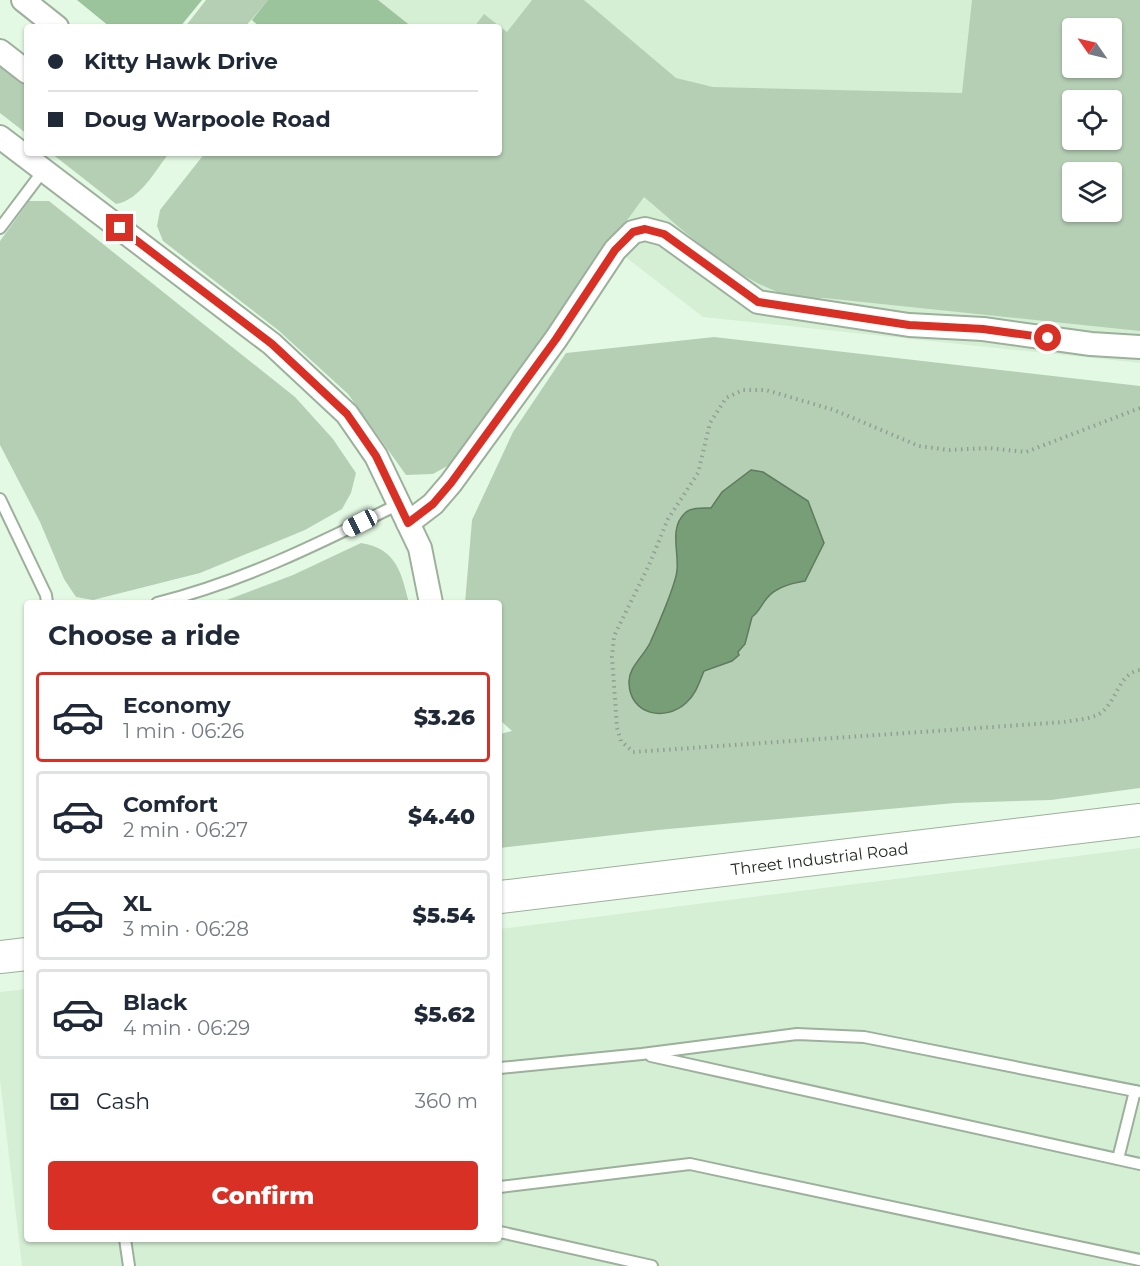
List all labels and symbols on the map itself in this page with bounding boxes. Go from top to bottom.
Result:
north arrow [1062,18,1122,78]
route end [106,214,133,241]
route start [1034,324,1061,351]
car [340,507,380,539]
street label: Threet Industrial Road [730,839,909,879]

